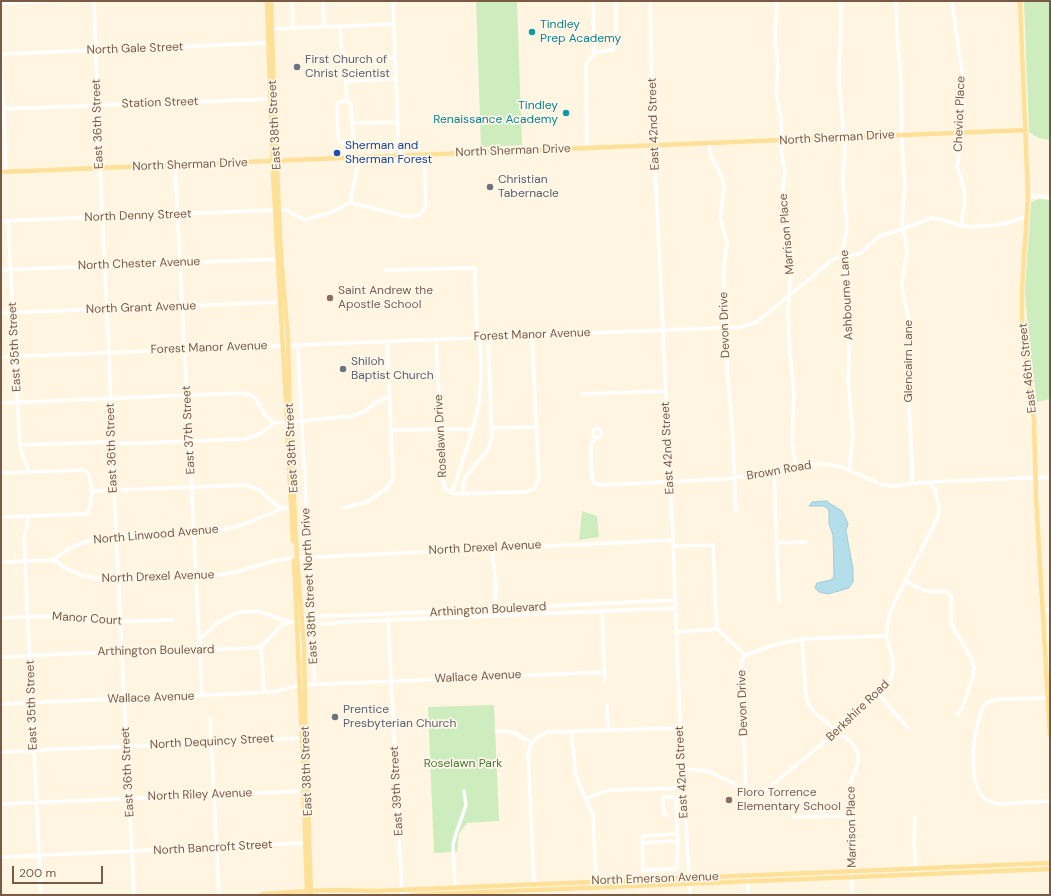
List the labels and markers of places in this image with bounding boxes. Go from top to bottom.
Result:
place label: Tindley Prep Academy [540,18,621,46]
marker: Tindley Prep Academy [527,27,537,37]
place label: First Church of Christ Scientist [305,53,390,81]
marker: First Church of Christ Scientist [292,62,302,72]
place label: Tindley Renaissance Academy [433,99,558,127]
marker: Tindley Renaissance Academy [561,108,571,118]
place label: Sherman and Sherman Forest [345,139,432,167]
marker: Sherman and Sherman Forest [332,148,342,158]
place label: Christian Tabernacle [498,173,559,201]
marker: Christian Tabernacle [485,182,495,192]
place label: Saint Andrew the Apostle School [338,284,433,312]
marker: Saint Andrew the Apostle School [325,293,335,303]
place label: Shiloh Baptist Church [351,355,434,383]
marker: Shiloh Baptist Church [338,364,348,374]
place label: Prentice Presbyterian Church [343,703,456,731]
marker: Prentice Presbyterian Church [330,712,340,722]
place label: Floro Torrence Elementary School [737,786,841,814]
marker: Floro Torrence Elementary School [724,795,734,805]

